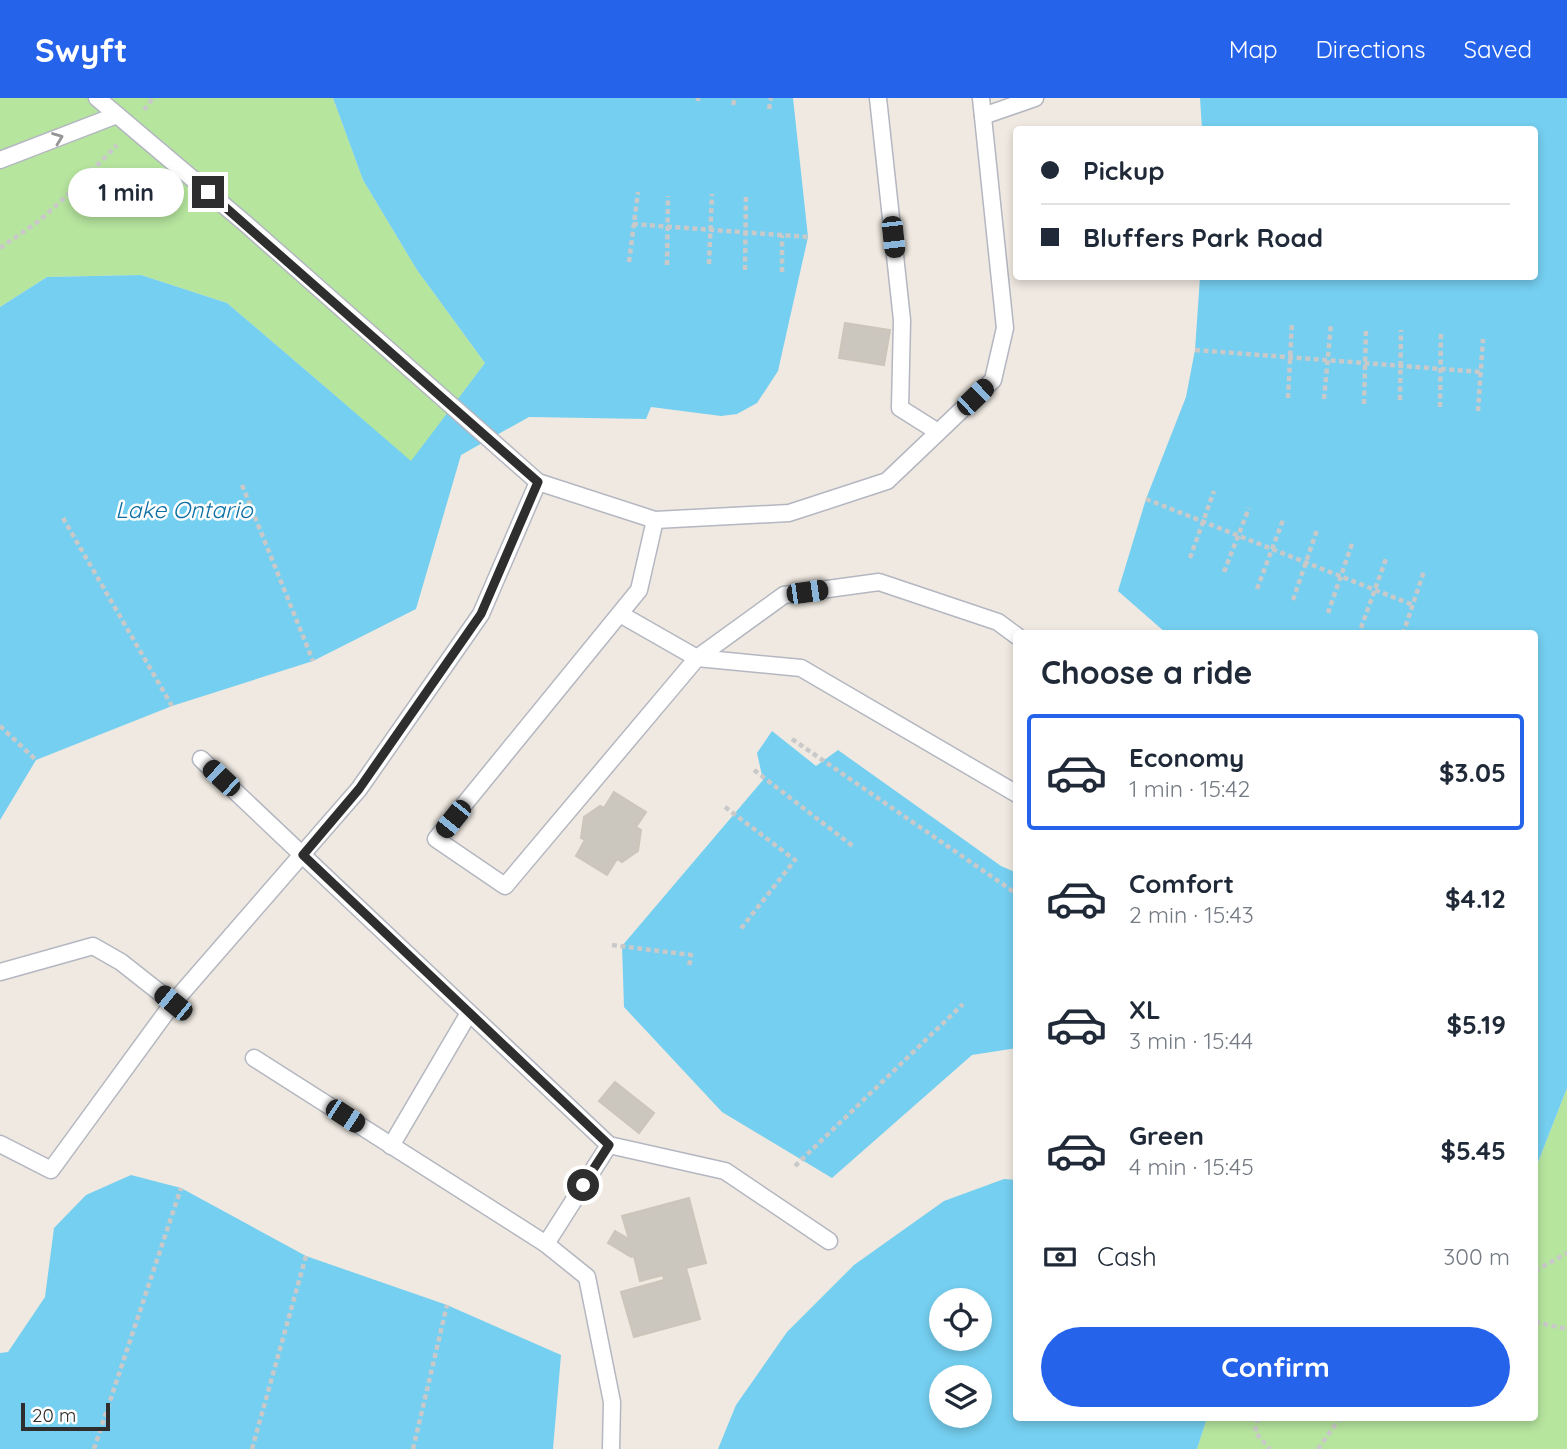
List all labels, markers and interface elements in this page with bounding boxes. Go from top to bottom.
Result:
text: Swyft [35,29,127,70]
text: Map [1229,34,1278,64]
text: Directions [1316,34,1426,64]
text: Saved [1464,34,1532,64]
one-way arrow [52,132,64,146]
text: Pickup [1083,154,1165,187]
callout: 1 min [68,168,184,217]
route end [192,176,224,208]
text: 1 min [98,178,154,207]
car [881,215,906,259]
text: Bluffers Park Road [1083,221,1323,254]
car [953,375,998,419]
water label: Lake Ontario [115,495,254,524]
car [785,579,830,605]
text: Choose a ride [1041,652,1253,692]
icon: car [1045,741,1108,804]
text: Economy [1129,741,1244,774]
car [199,756,244,800]
text: $3.05 [1439,756,1506,789]
text: 1 min · 15:42 [1129,774,1250,803]
car [432,796,475,842]
icon: car [1045,867,1108,930]
text: Comfort [1129,867,1234,900]
text: $4.12 [1445,882,1506,915]
text: 2 min · 15:43 [1129,900,1254,929]
car [151,982,196,1024]
icon: car [1045,993,1108,1056]
text: XL [1129,993,1161,1026]
text: $5.19 [1446,1008,1506,1041]
text: 3 min · 15:44 [1129,1026,1253,1055]
car [322,1096,369,1136]
icon: car [1045,1119,1108,1182]
text: Green [1129,1119,1204,1152]
text: $5.45 [1441,1134,1506,1167]
text: 4 min · 15:45 [1129,1152,1254,1181]
route start [567,1169,599,1201]
icon: cash [1041,1238,1079,1276]
text: Cash [1097,1240,1157,1273]
text: 300 m [1443,1242,1510,1271]
map controls [929,1288,992,1428]
button: locate [929,1288,992,1351]
button: Confirm [1041,1327,1510,1407]
button: layers [929,1365,992,1428]
scale bar [21,1400,110,1432]
text: 20 m [32,1403,76,1427]

